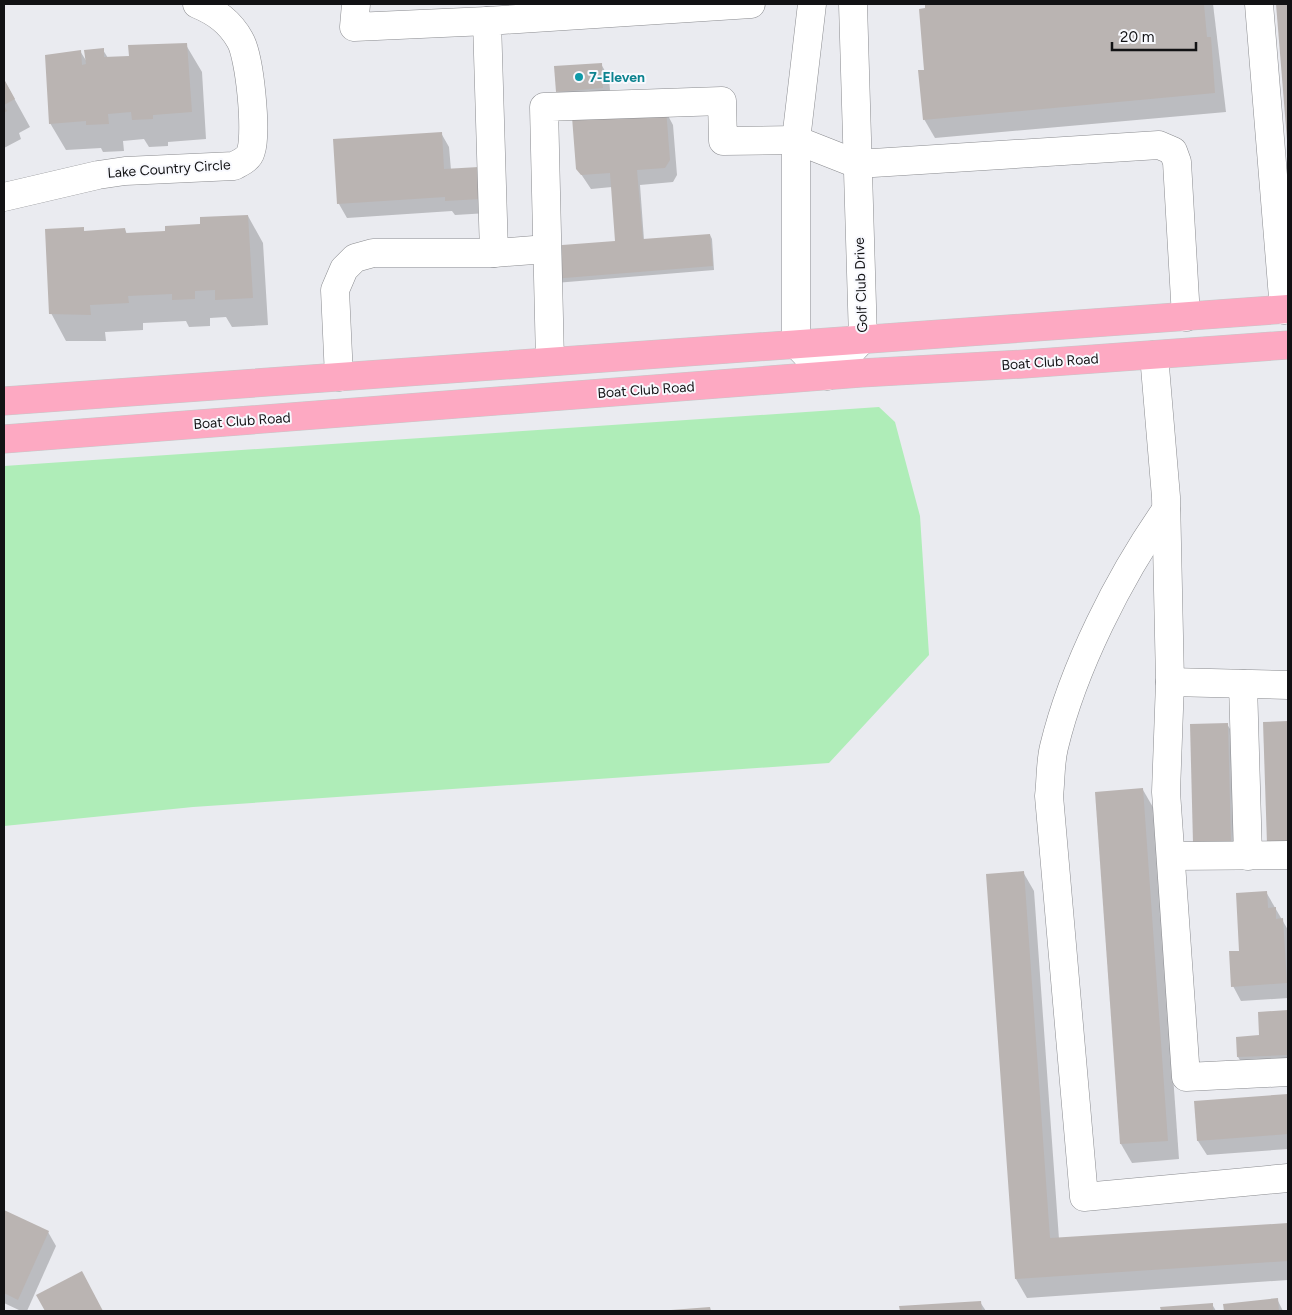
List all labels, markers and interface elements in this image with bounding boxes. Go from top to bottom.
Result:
scale bar [1112,20,1196,52]
text: 20 m [1120,28,1154,46]
place label: 7-Eleven [589,69,645,86]
marker: 7-Eleven [573,71,585,83]
street label: Lake Country Circle [107,156,231,182]
street label: Golf Club Drive [851,237,871,333]
street label: Boat Club Road [1001,350,1099,374]
street label: Boat Club Road [597,378,695,402]
street label: Boat Club Road [193,409,291,433]

